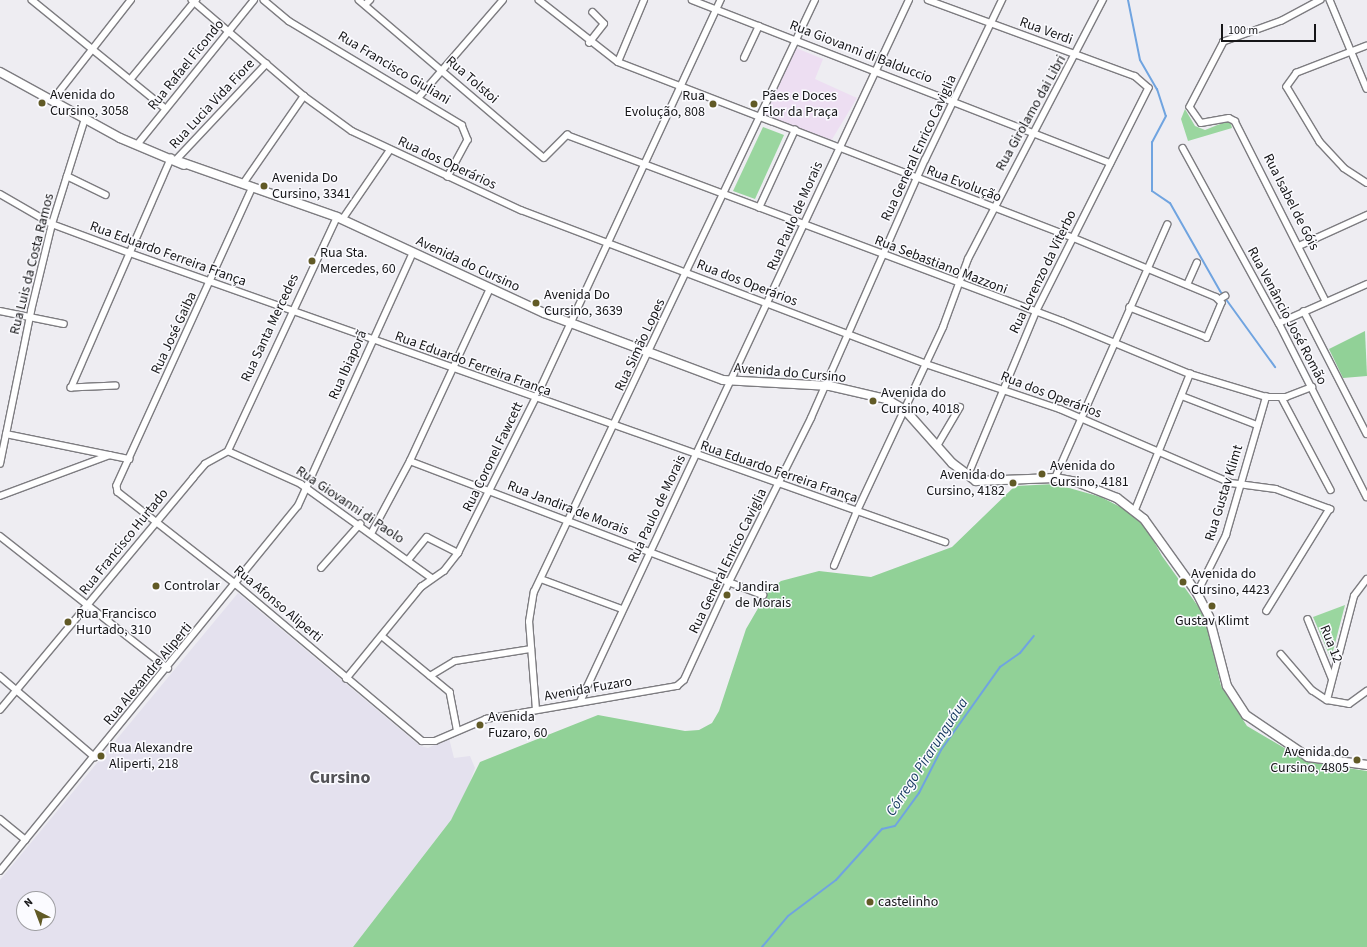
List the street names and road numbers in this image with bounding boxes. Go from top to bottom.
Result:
street label: Rua Verdi [1017,14,1075,48]
street label: Rua Rafael Ficondo [144,16,228,114]
street label: Rua Giovanni di Balduccio [787,17,935,87]
street label: Rua Francisco Giuliani [335,28,453,108]
street label: Rua Girolamo dai Libri [992,52,1070,174]
street label: Rua Tolstoi [442,53,502,107]
street label: Rua Lucia Vida Fiore [166,55,258,153]
street label: Rua General Enrico Caviglia [878,72,960,224]
street label: Rua dos Operários [395,133,499,193]
street label: Rua Isabel de Góis [1259,151,1323,253]
street label: Rua Paulo de Morais [763,159,827,273]
street label: Rua Evolução [924,162,1004,206]
street label: Rua Luis da Costa Ramos [6,192,58,336]
street label: Rua Lorenzo da Viterbo [1006,208,1080,336]
street label: Rua Eduardo Ferreira França [88,218,248,290]
street label: Rua Sebastiano Mazzoni [872,232,1010,298]
street label: Avenida do Cursino [413,233,523,295]
street label: Rua Venâncio José Romão [1244,244,1330,388]
street label: Rua dos Operários [694,256,800,310]
street label: Rua Santa Mercedes [238,271,302,385]
street label: Rua José Gaiba [148,289,200,377]
street label: Rua Simão Lopes [611,296,669,394]
street label: Rua Ibiaporã [325,328,371,402]
street label: Rua Eduardo Ferreira França [393,328,553,400]
street label: Avenida do Cursino [733,360,847,386]
street label: Rua dos Operários [998,368,1104,422]
street label: Rua Coronel Fawcett [459,399,527,515]
street label: Rua Eduardo Ferreira França [698,437,860,507]
street label: Rua Gustav Klimt [1201,443,1247,543]
street label: Rua Paulo de Morais [625,452,689,566]
street label: Rua Giovanni di Paolo [293,463,407,547]
street label: Rua Jandira de Morais [505,477,631,539]
street label: Rua Francisco Hurtado [76,485,172,599]
street label: Rua General Enrico Caviglia [685,486,771,636]
street label: Rua Afonso Aliperti [230,562,326,646]
street label: Rua Alexandre Aliperti [100,619,196,729]
street label: Rua 12 [1316,623,1346,665]
street label: Avenida Fuzaro [543,673,633,705]

